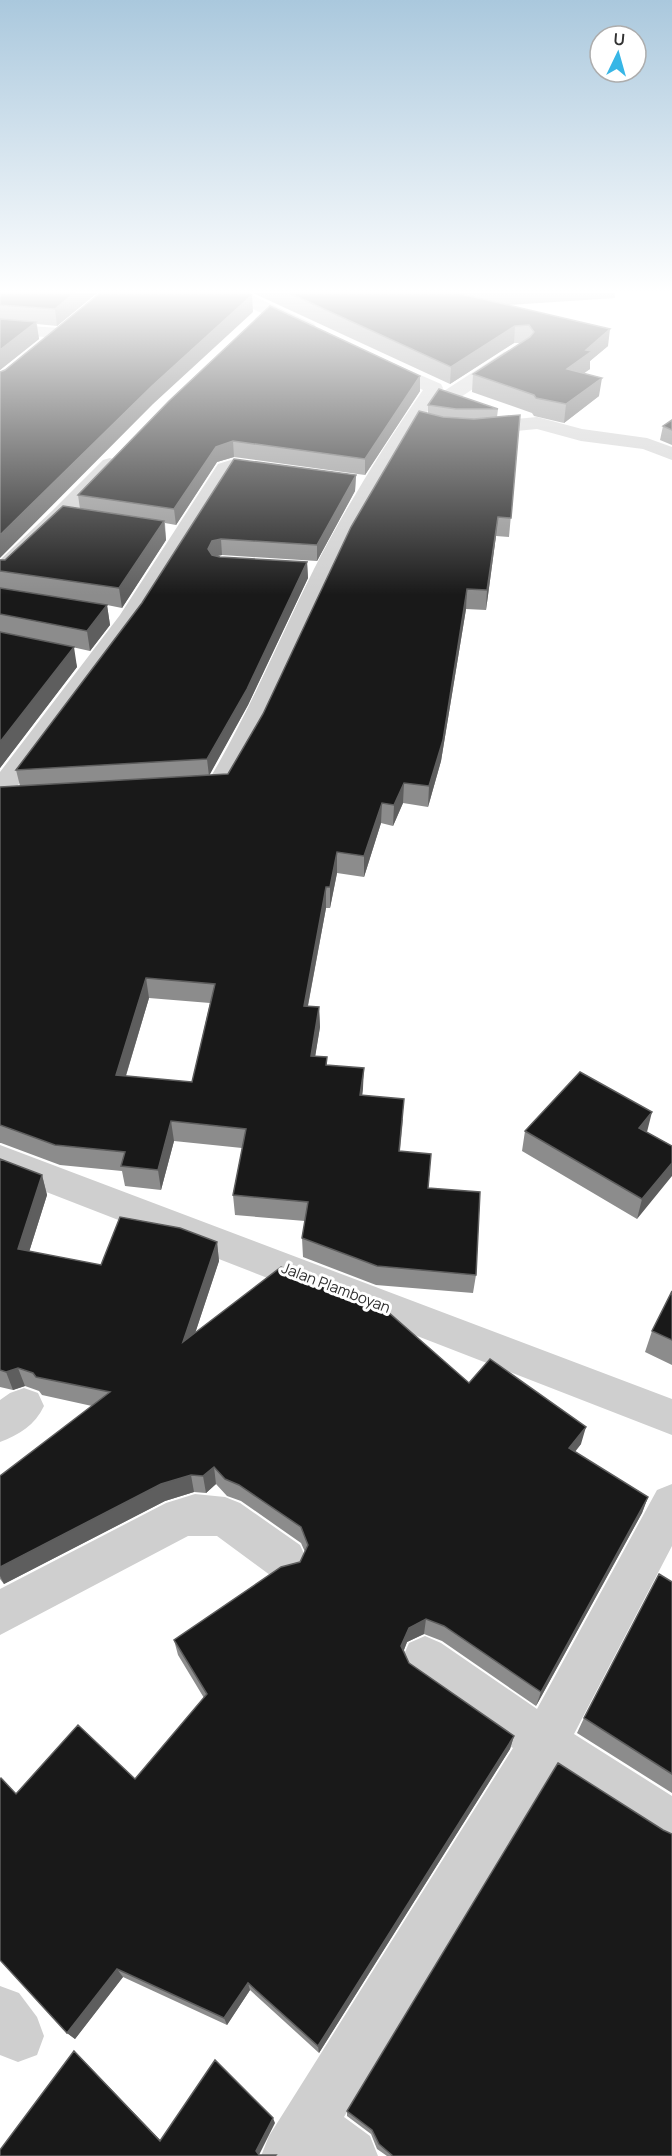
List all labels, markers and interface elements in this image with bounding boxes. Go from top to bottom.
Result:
north arrow [588,24,648,84]
text: U [613,28,626,51]
street label: Jalan Plamboyan [279,1257,394,1318]

